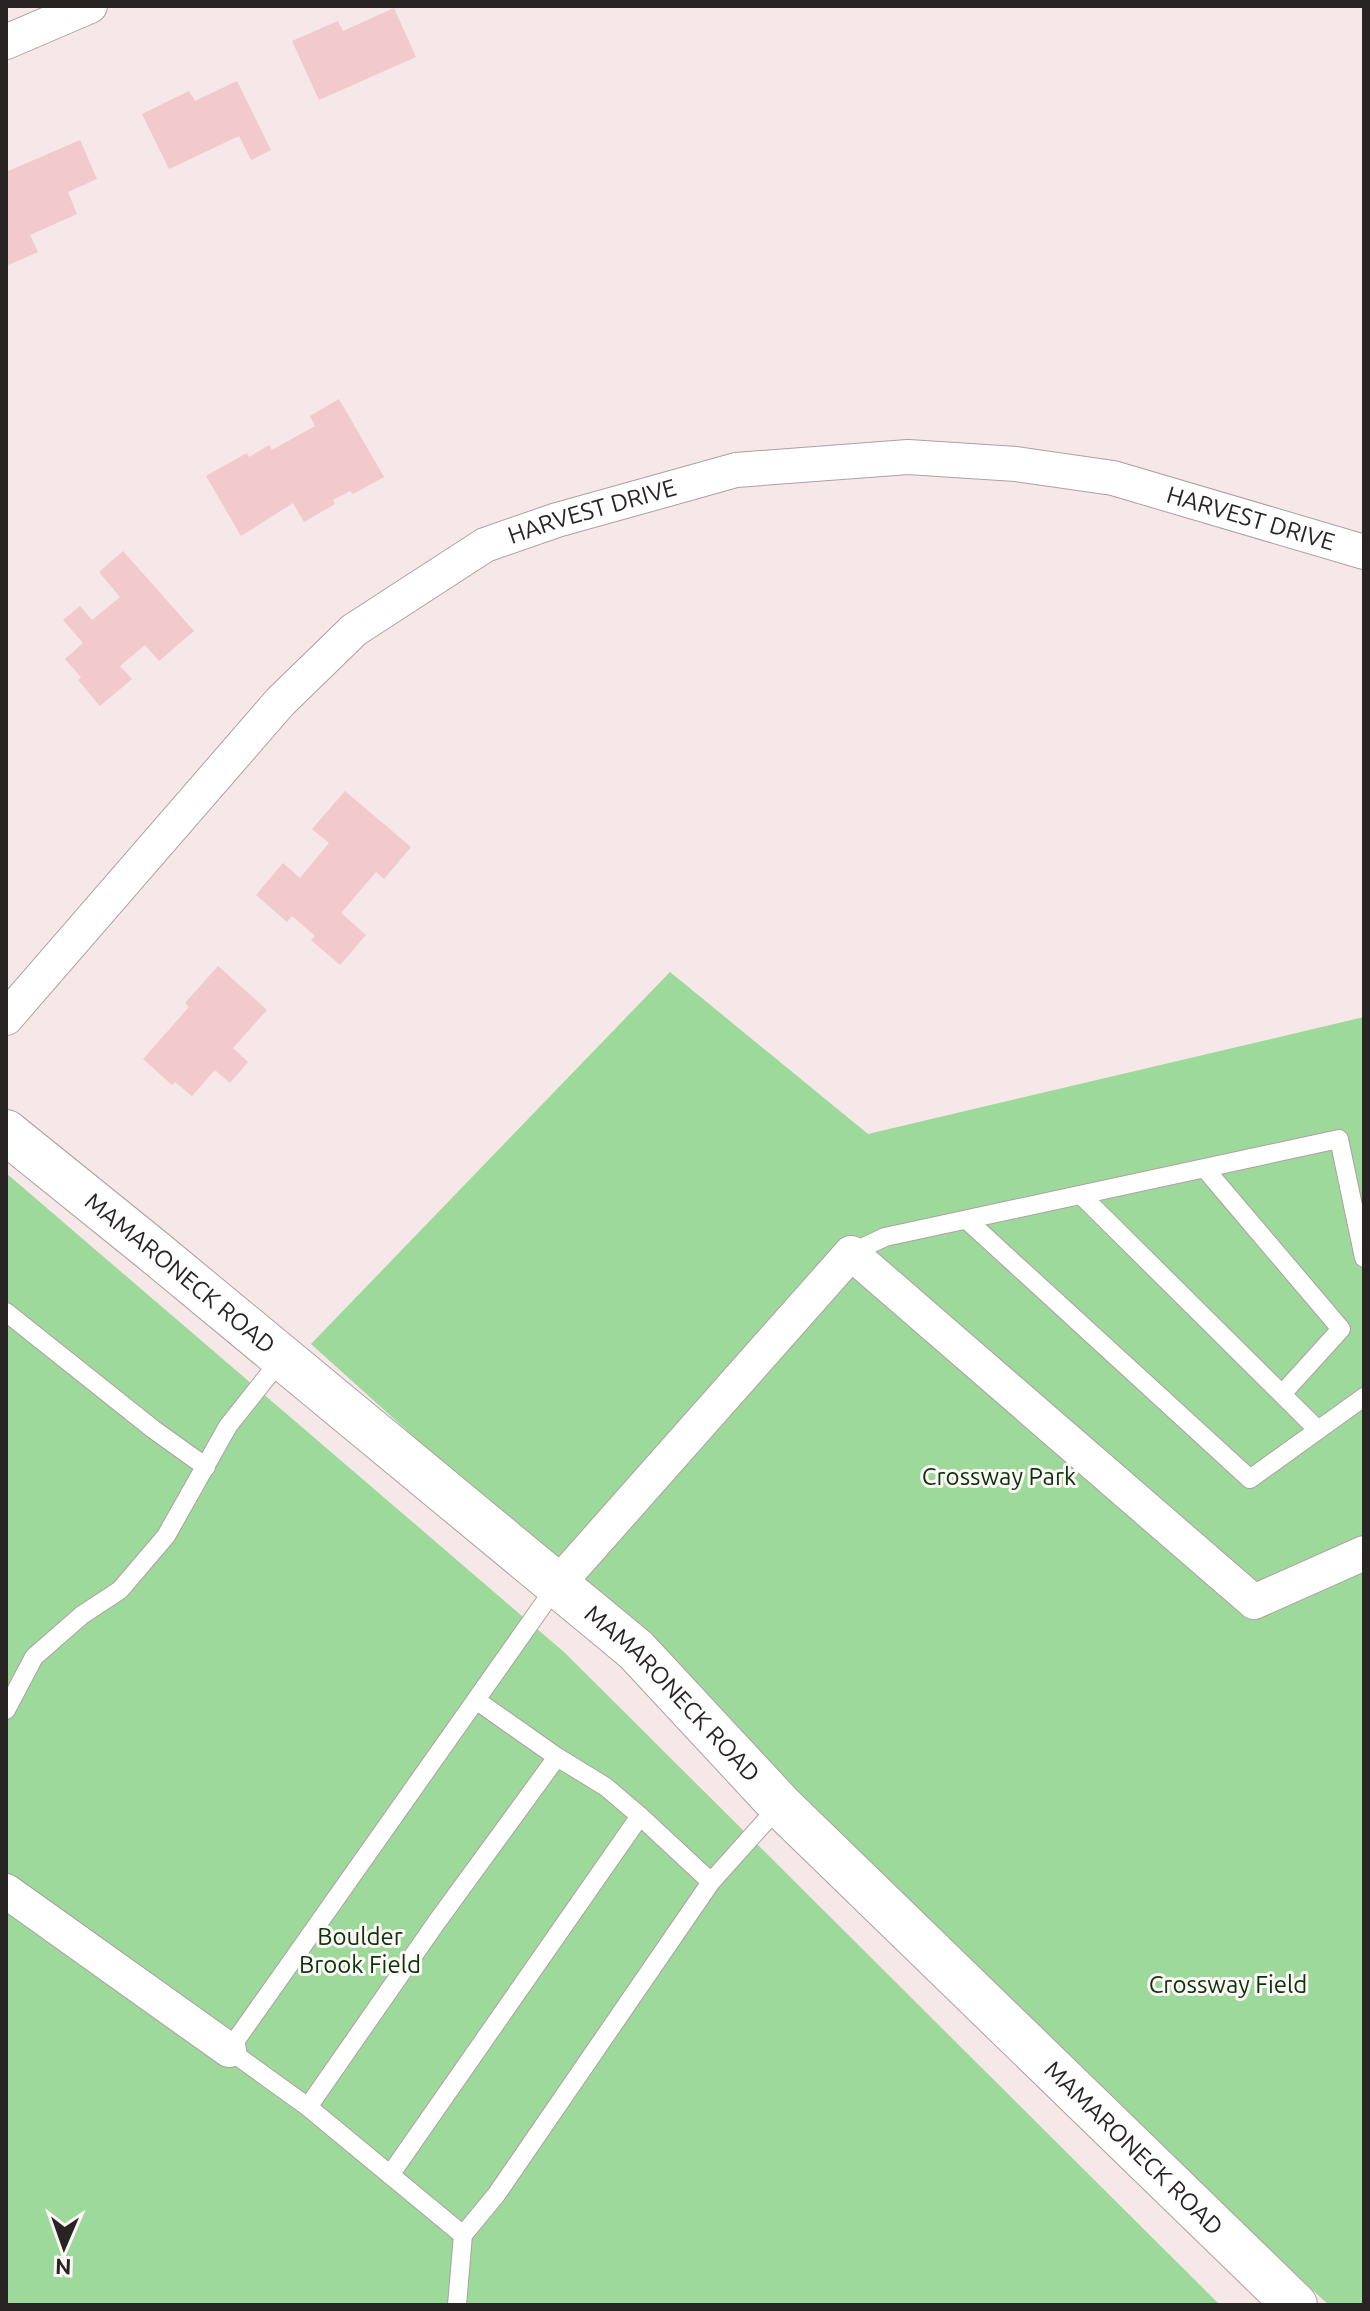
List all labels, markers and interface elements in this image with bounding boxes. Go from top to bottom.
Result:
street label: HARVEST DRIVE [504,473,679,549]
street label: HARVEST DRIVE [1163,481,1338,556]
street label: MAMARONECK ROAD [80,1187,280,1359]
park label: Crossway Park [922,1463,1076,1490]
street label: MAMARONECK ROAD [580,1599,765,1787]
park label: Boulder Brook Field [299,1923,421,1978]
park label: Crossway Field [1149,1971,1307,1998]
street label: MAMARONECK ROAD [1039,2056,1229,2240]
north arrow [24,2207,104,2287]
text: N [55,2255,72,2280]

